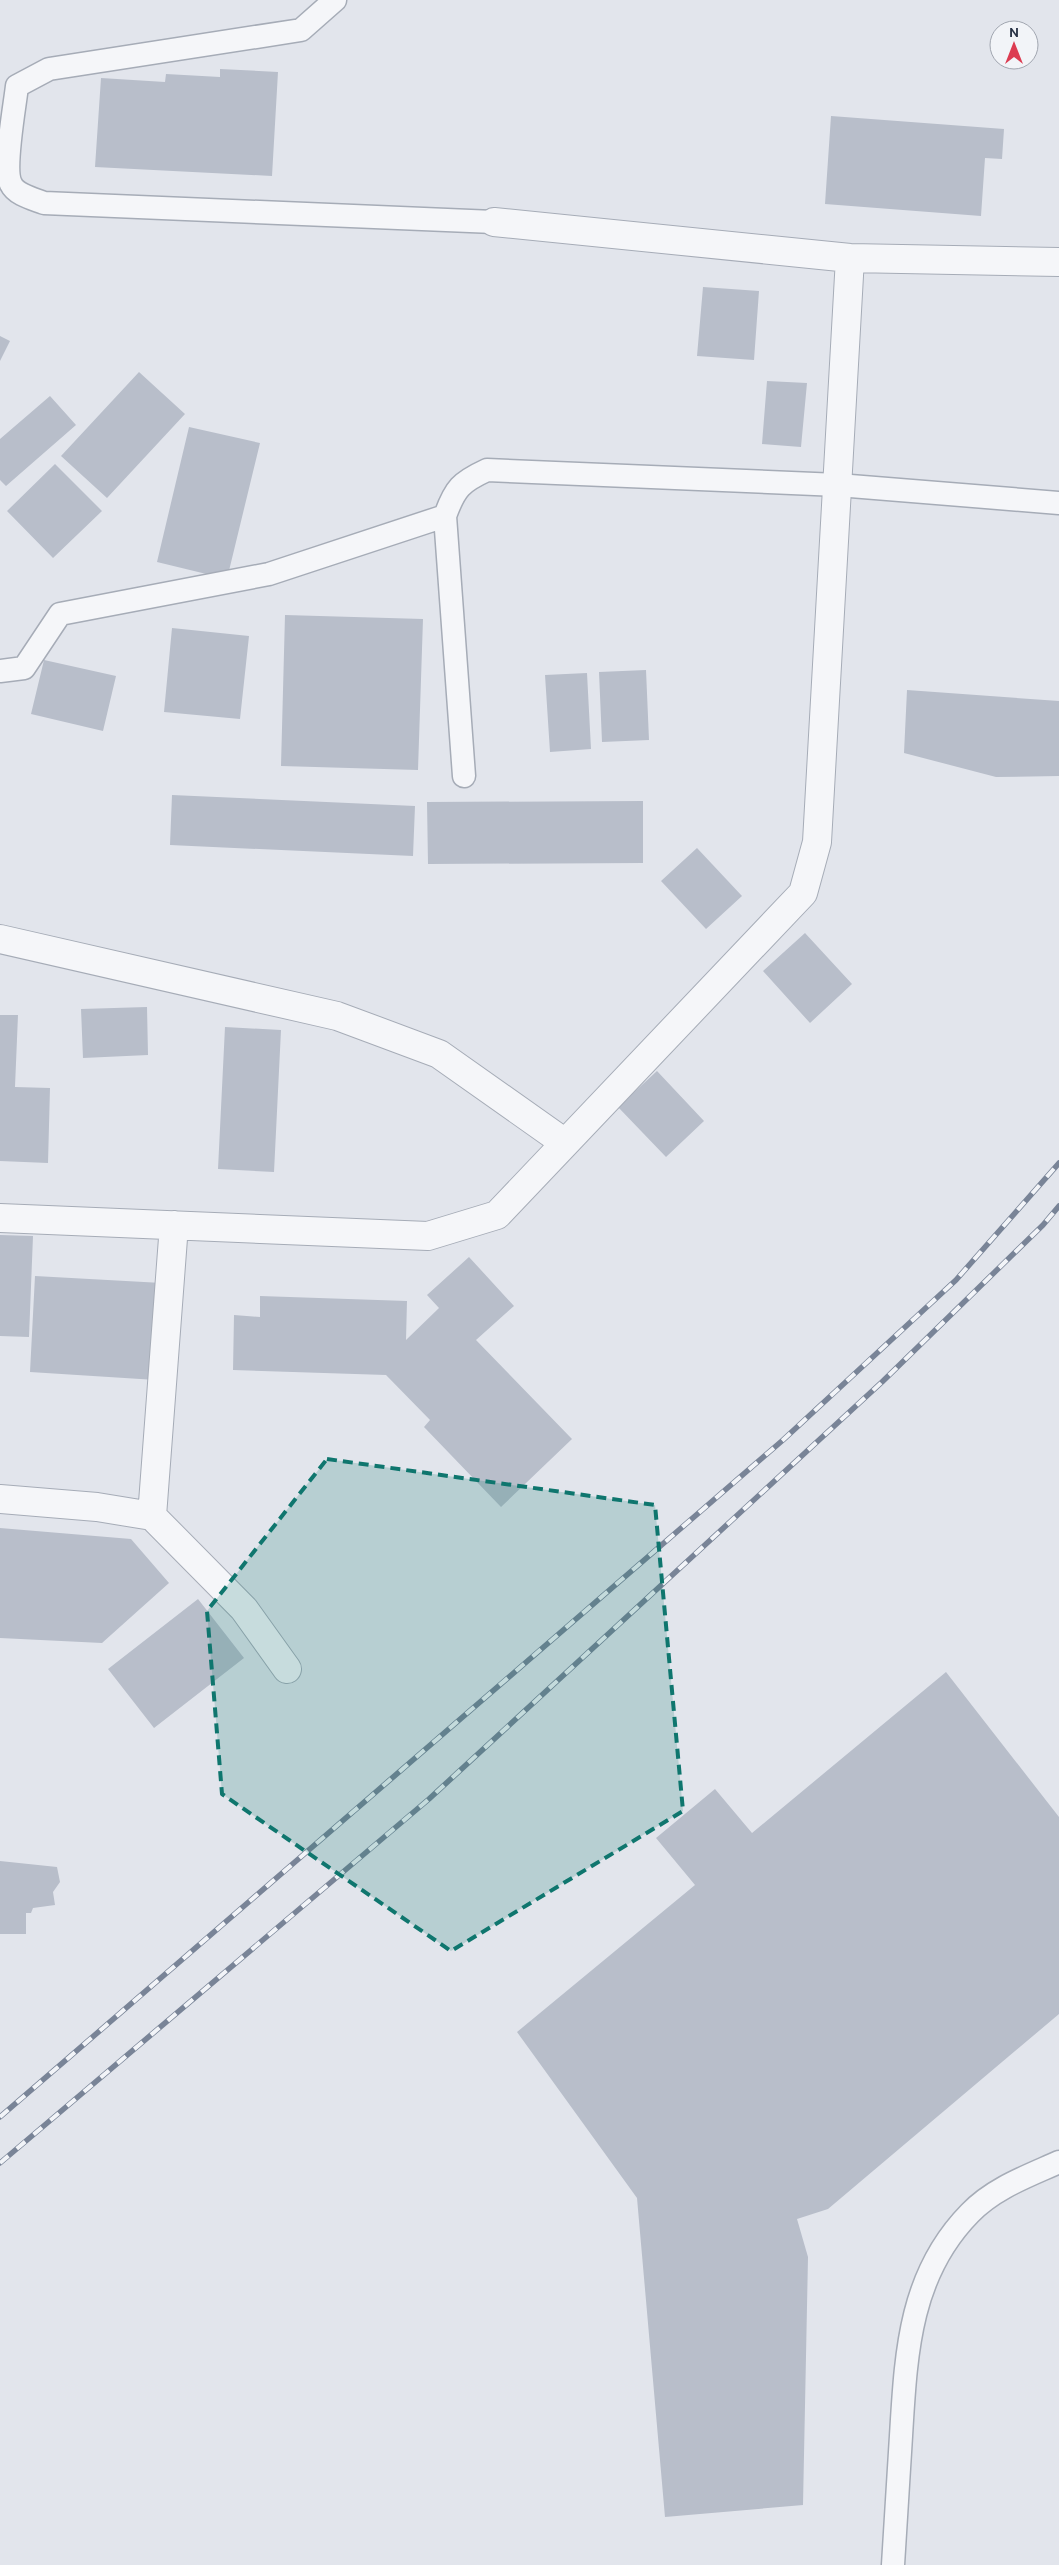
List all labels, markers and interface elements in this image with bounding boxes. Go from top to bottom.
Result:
north arrow [989,20,1039,70]
text: N [1009,25,1019,42]

